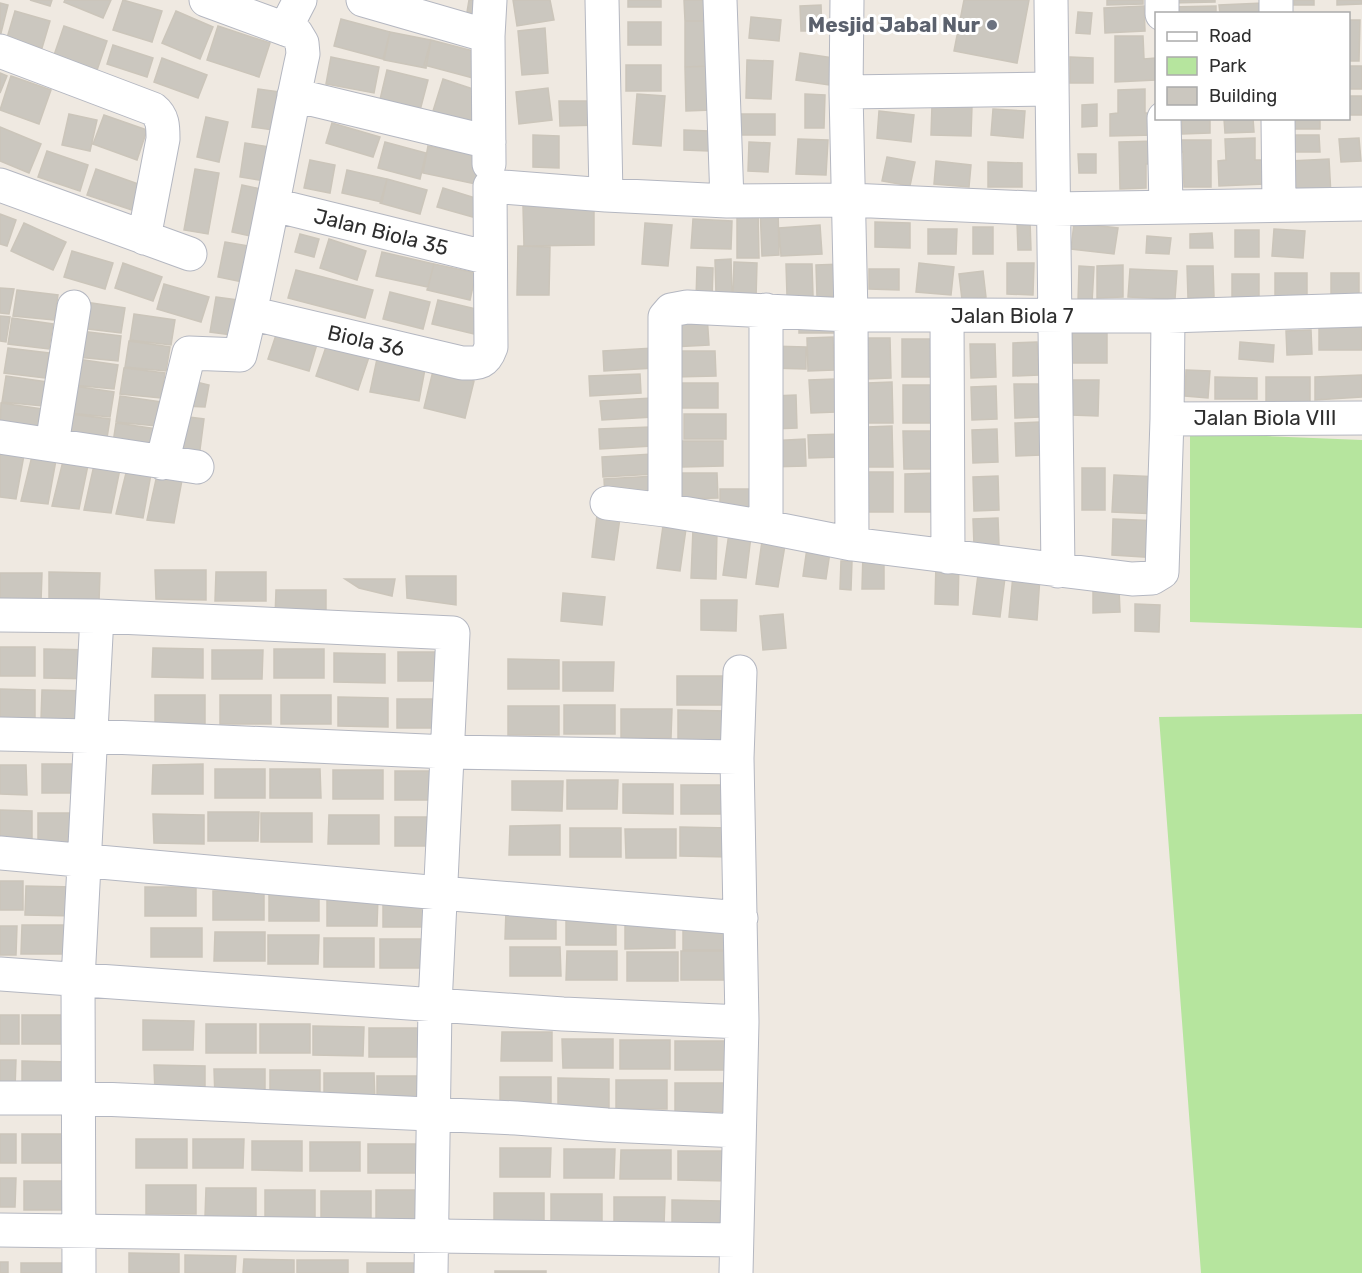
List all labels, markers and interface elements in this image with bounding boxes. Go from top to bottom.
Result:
place label: Mesjid Jabal Nur [808,12,980,37]
legend [1155,12,1350,120]
marker: Mesjid Jabal Nur [985,18,999,32]
text: Road [1209,25,1252,47]
text: Park [1209,55,1247,77]
text: Building [1209,85,1277,107]
street label: Jalan Biola 35 [311,203,451,260]
street label: Jalan Biola 7 [950,303,1074,328]
street label: Biola 36 [325,320,407,361]
street label: Jalan Biola VIII [1194,405,1336,430]

